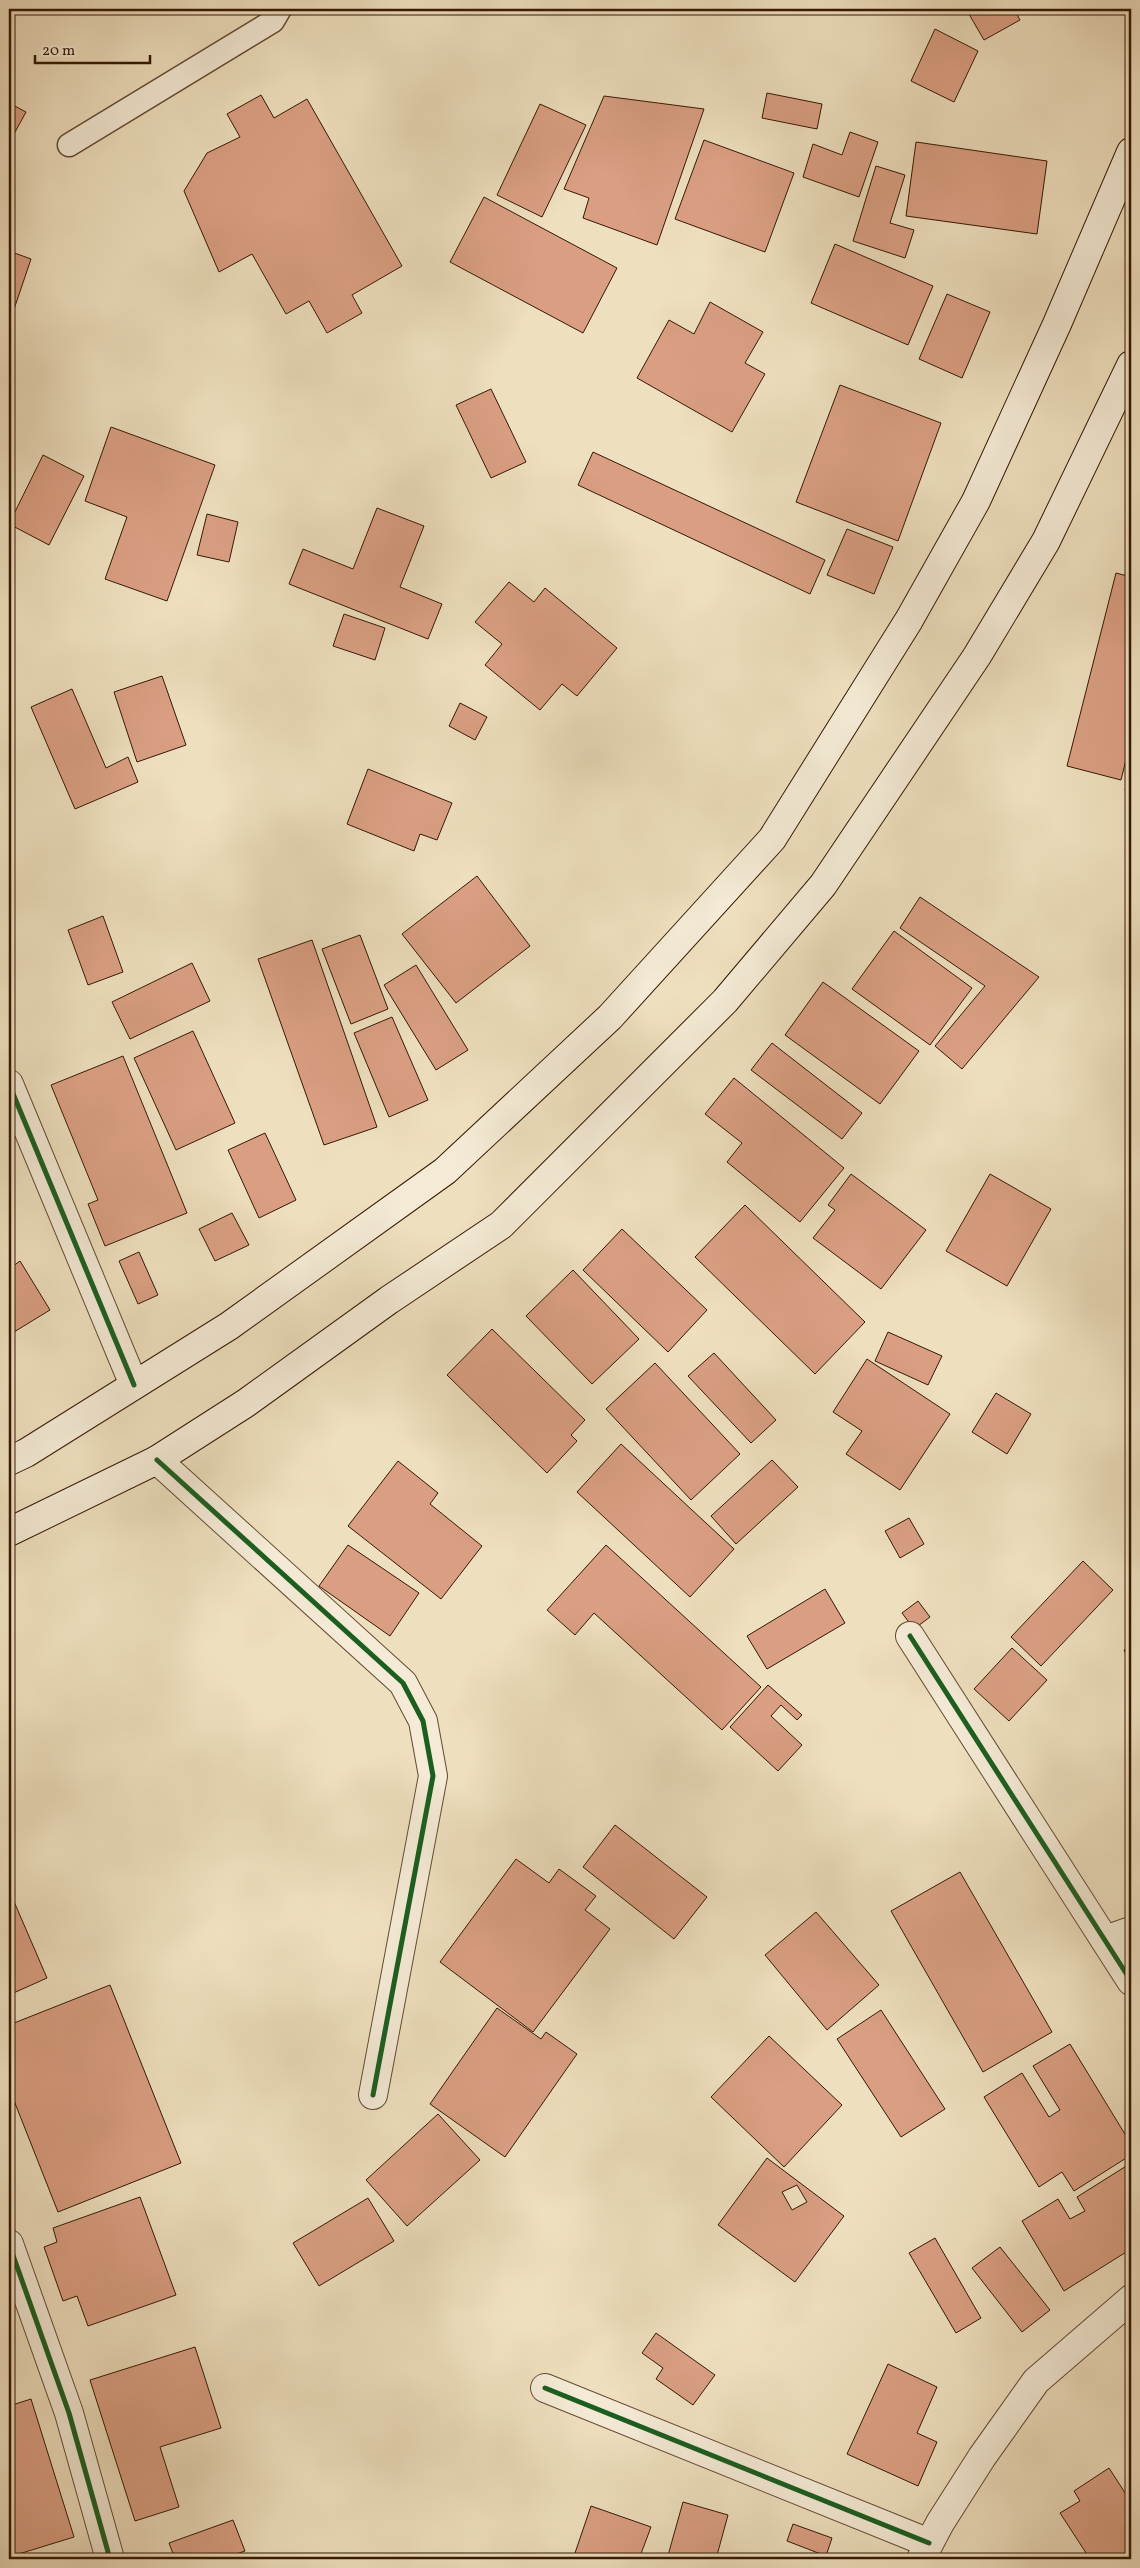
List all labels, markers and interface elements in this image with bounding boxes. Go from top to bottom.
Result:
scale bar [35,32,150,64]
text: 20 m [42,41,75,62]

